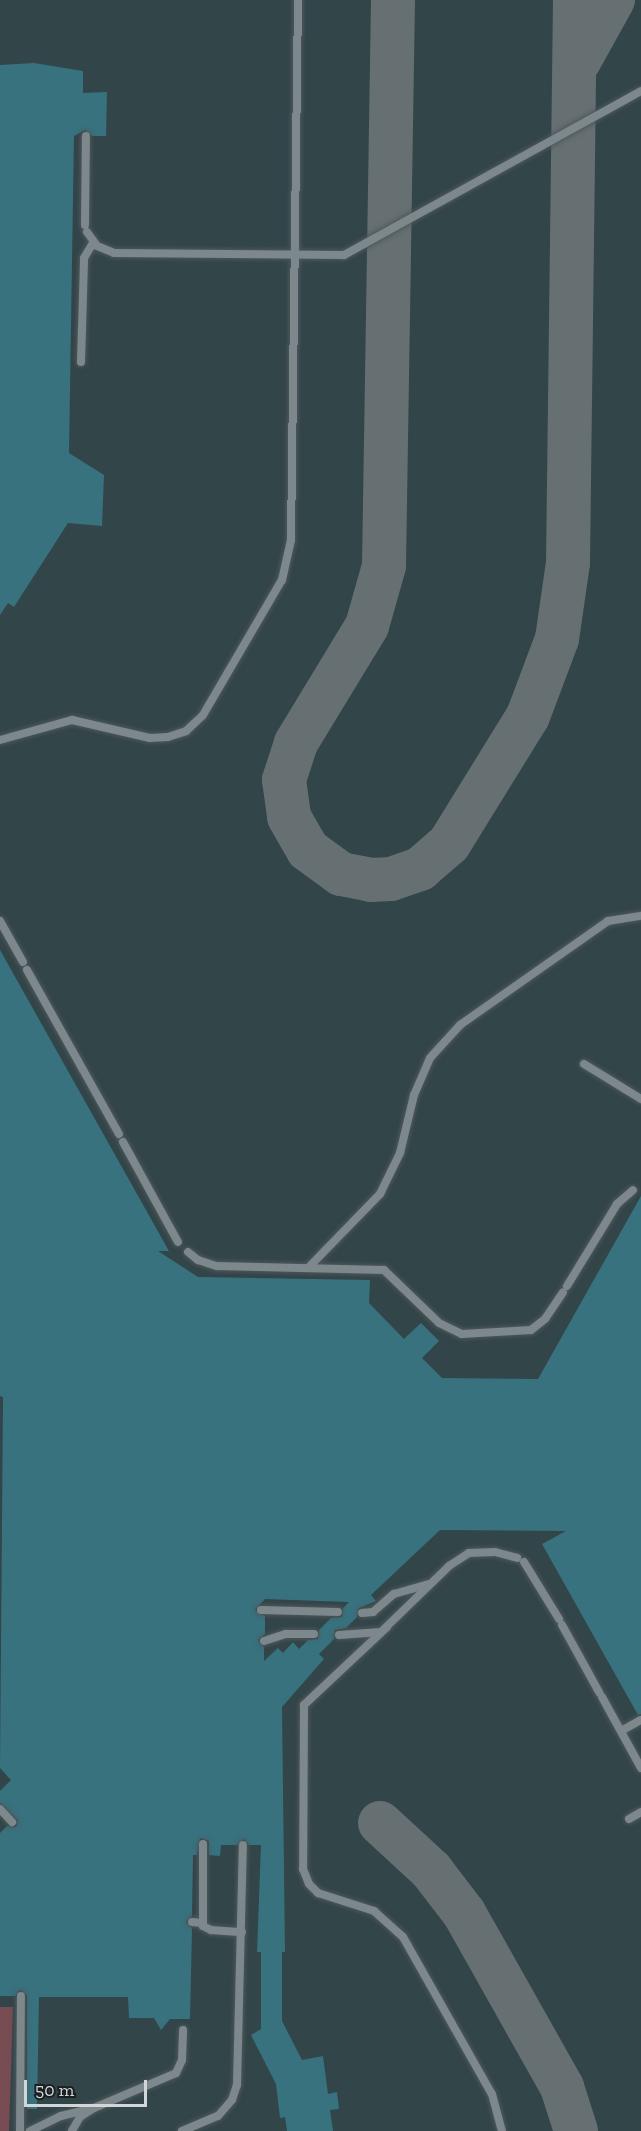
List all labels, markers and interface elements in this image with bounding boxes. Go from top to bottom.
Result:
scale bar [27,2068,150,2106]
text: 50 m [35,2079,74,2101]

